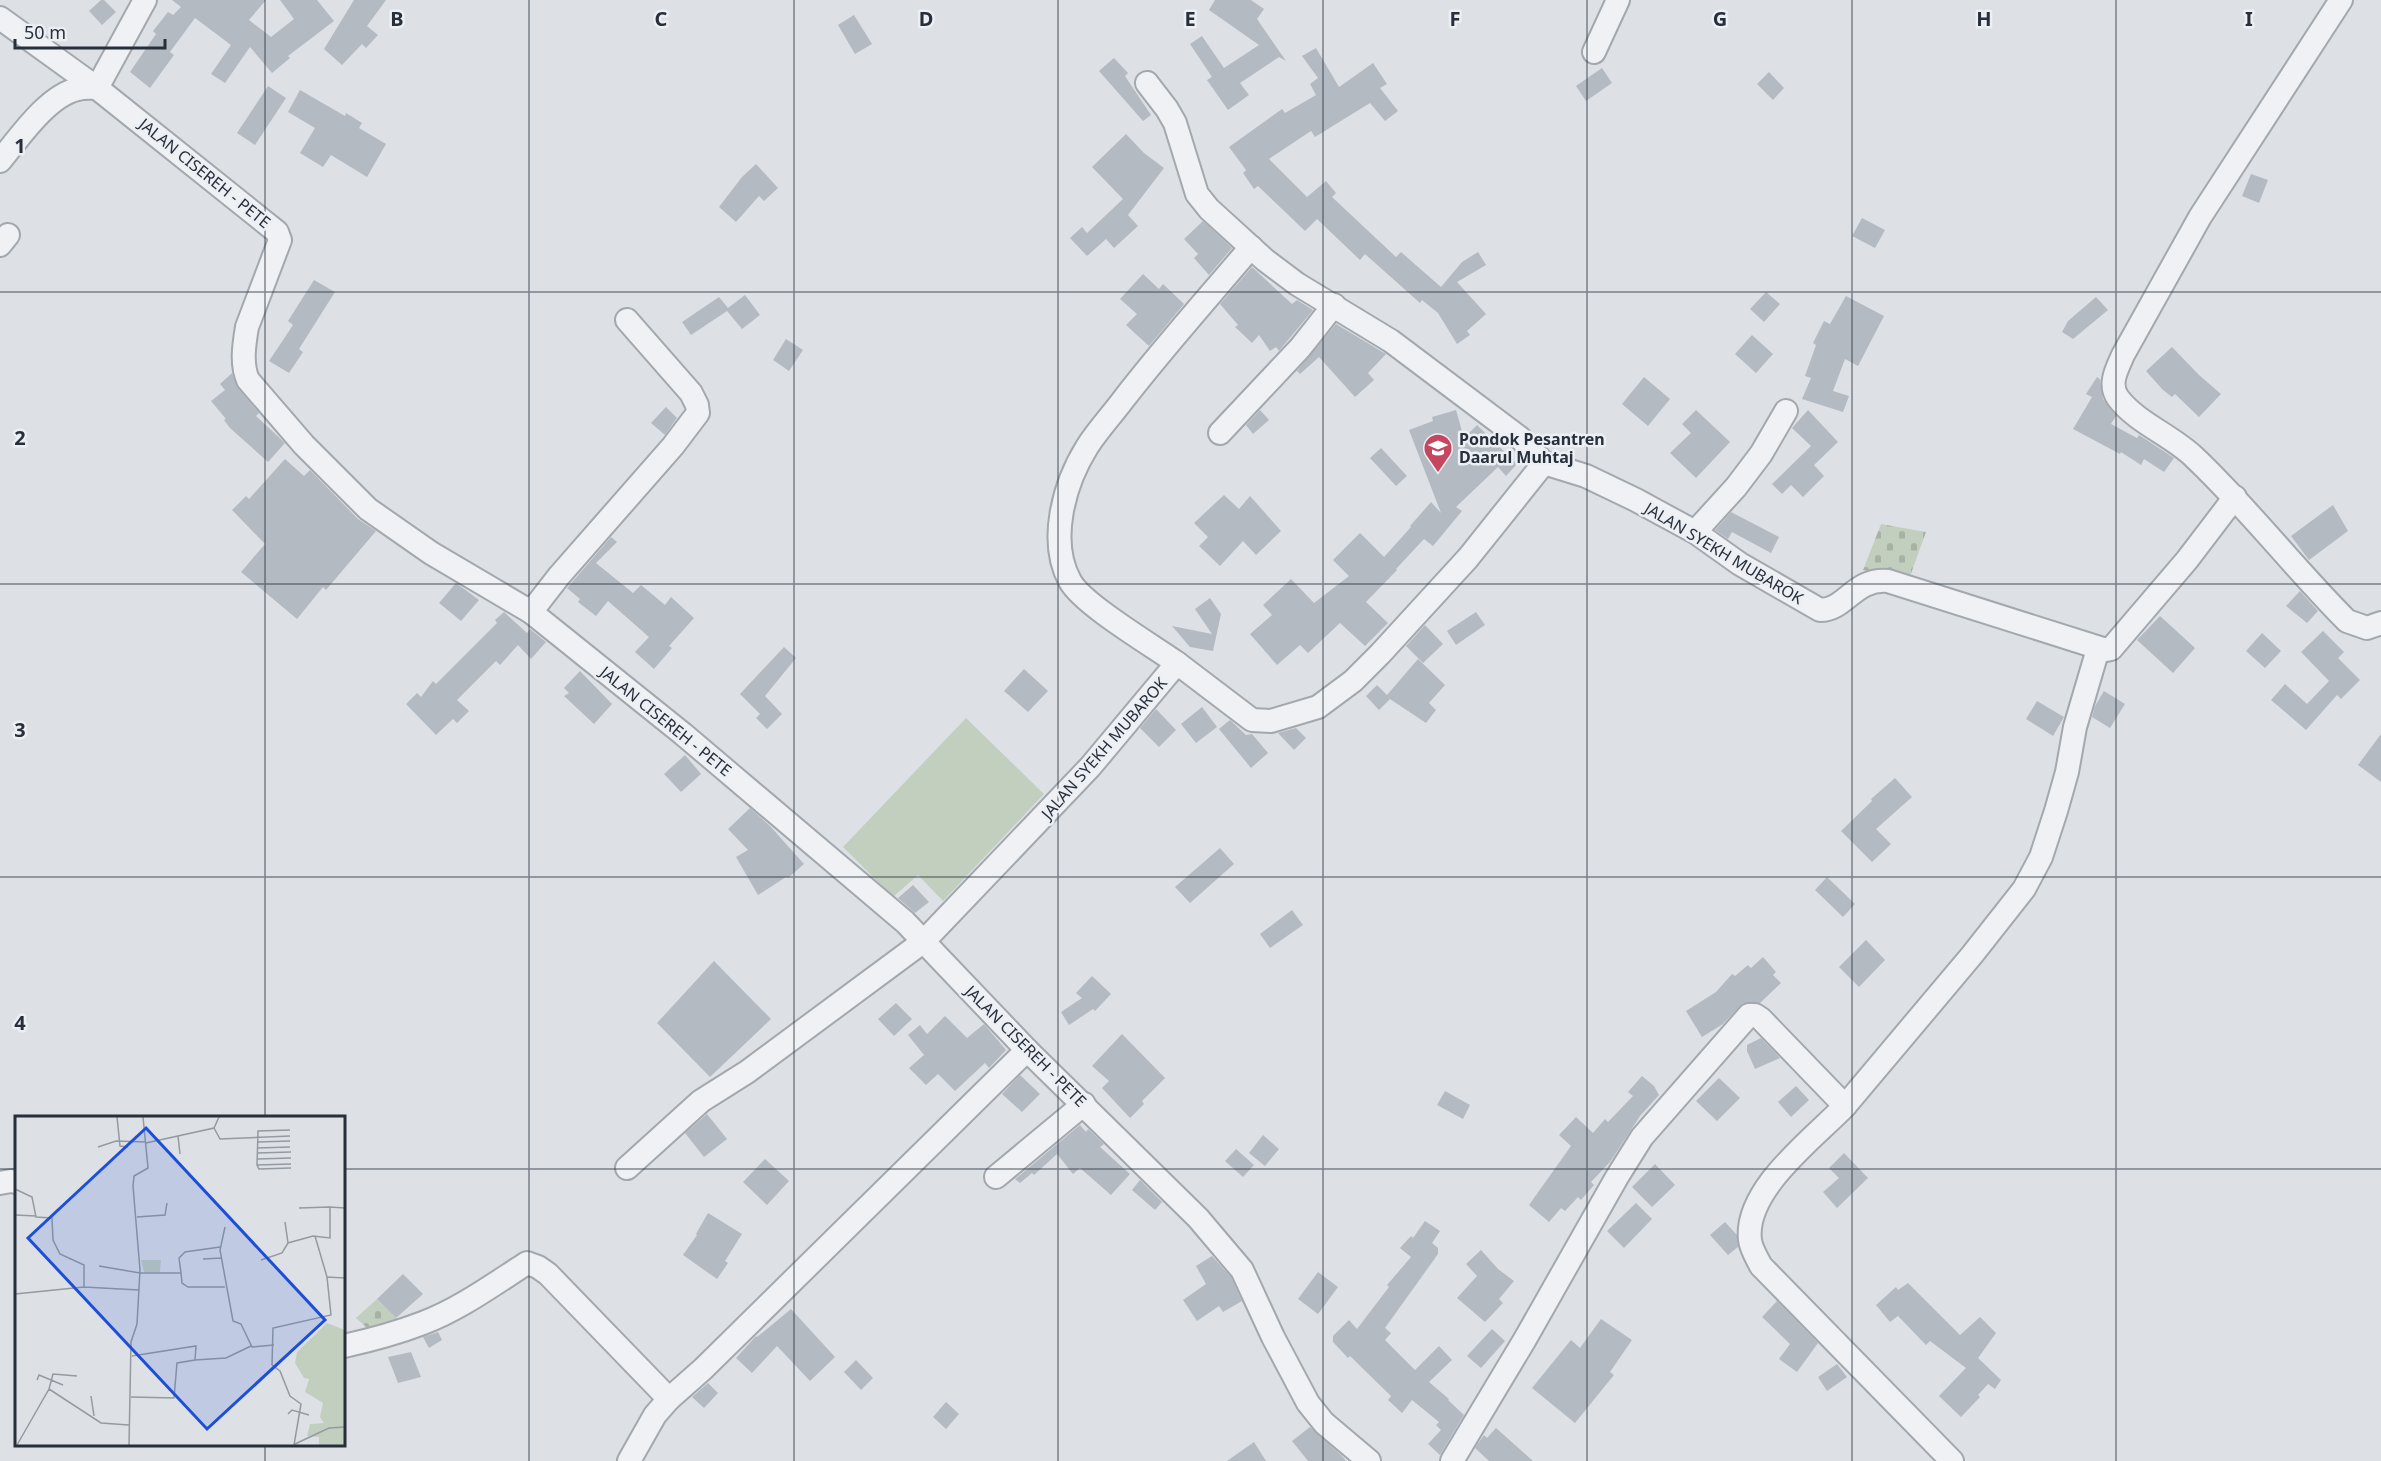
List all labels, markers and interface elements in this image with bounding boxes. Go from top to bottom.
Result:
text: B [390,5,404,32]
text: C [655,5,668,32]
text: D [919,5,933,32]
text: E [1184,5,1196,32]
text: F [1450,5,1460,32]
text: G [1713,5,1727,32]
text: H [1976,5,1992,32]
text: I [2245,5,2253,32]
scale bar [15,12,165,50]
text: 50 m [24,20,66,44]
street label: JALAN CISEREH - PETE [133,112,275,233]
text: 1 [14,132,26,159]
text: 2 [14,424,26,451]
place label: Pondok Pesantren Daarul Muhtaj [1459,428,1605,468]
school or university icon: Pondok Pesantren Daarul Muhtaj [1422,432,1454,474]
street label: JALAN SYEKH MUBAROK [1639,496,1807,609]
street label: JALAN CISEREH - PETE [594,660,736,781]
street label: JALAN SYEKH MUBAROK [1035,672,1172,825]
text: 3 [14,716,26,743]
street label: JALAN CISEREH - PETE [959,979,1092,1112]
text: 4 [14,1009,26,1036]
inset map [15,1116,345,1446]

